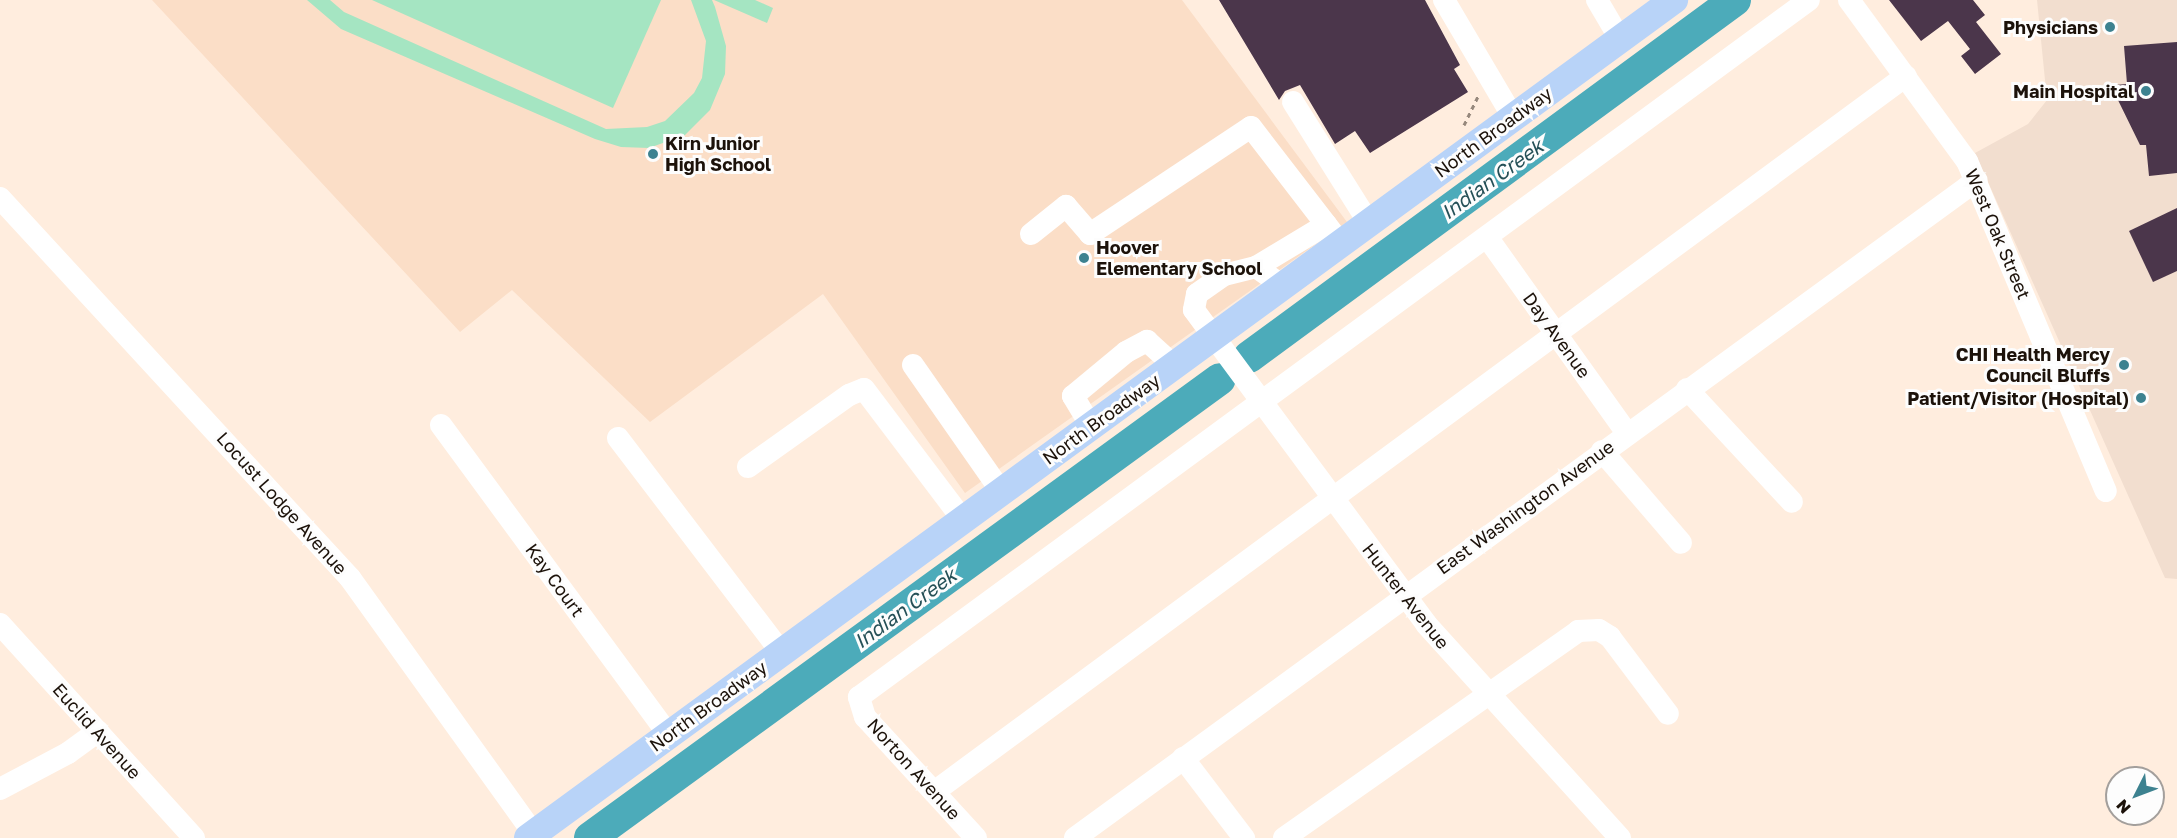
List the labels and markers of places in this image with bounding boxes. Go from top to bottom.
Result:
place label: Physicians [2003,16,2098,38]
marker: Physicians [2103,20,2117,34]
place label: Main Hospital [2013,80,2134,102]
marker: Main Hospital [2139,84,2153,98]
place label: Kirn Junior High School [665,133,771,176]
marker: Kirn Junior High School [646,147,660,161]
place label: Hoover Elementary School [1096,237,1262,280]
marker: Hoover Elementary School [1077,251,1091,265]
place label: CHI Health Mercy Council Bluffs [1956,344,2110,386]
marker: CHI Health Mercy Council Bluffs [2115,356,2133,374]
place label: Patient/Visitor (Hospital) [1907,387,2129,409]
marker: Patient/Visitor (Hospital) [2134,391,2148,405]

